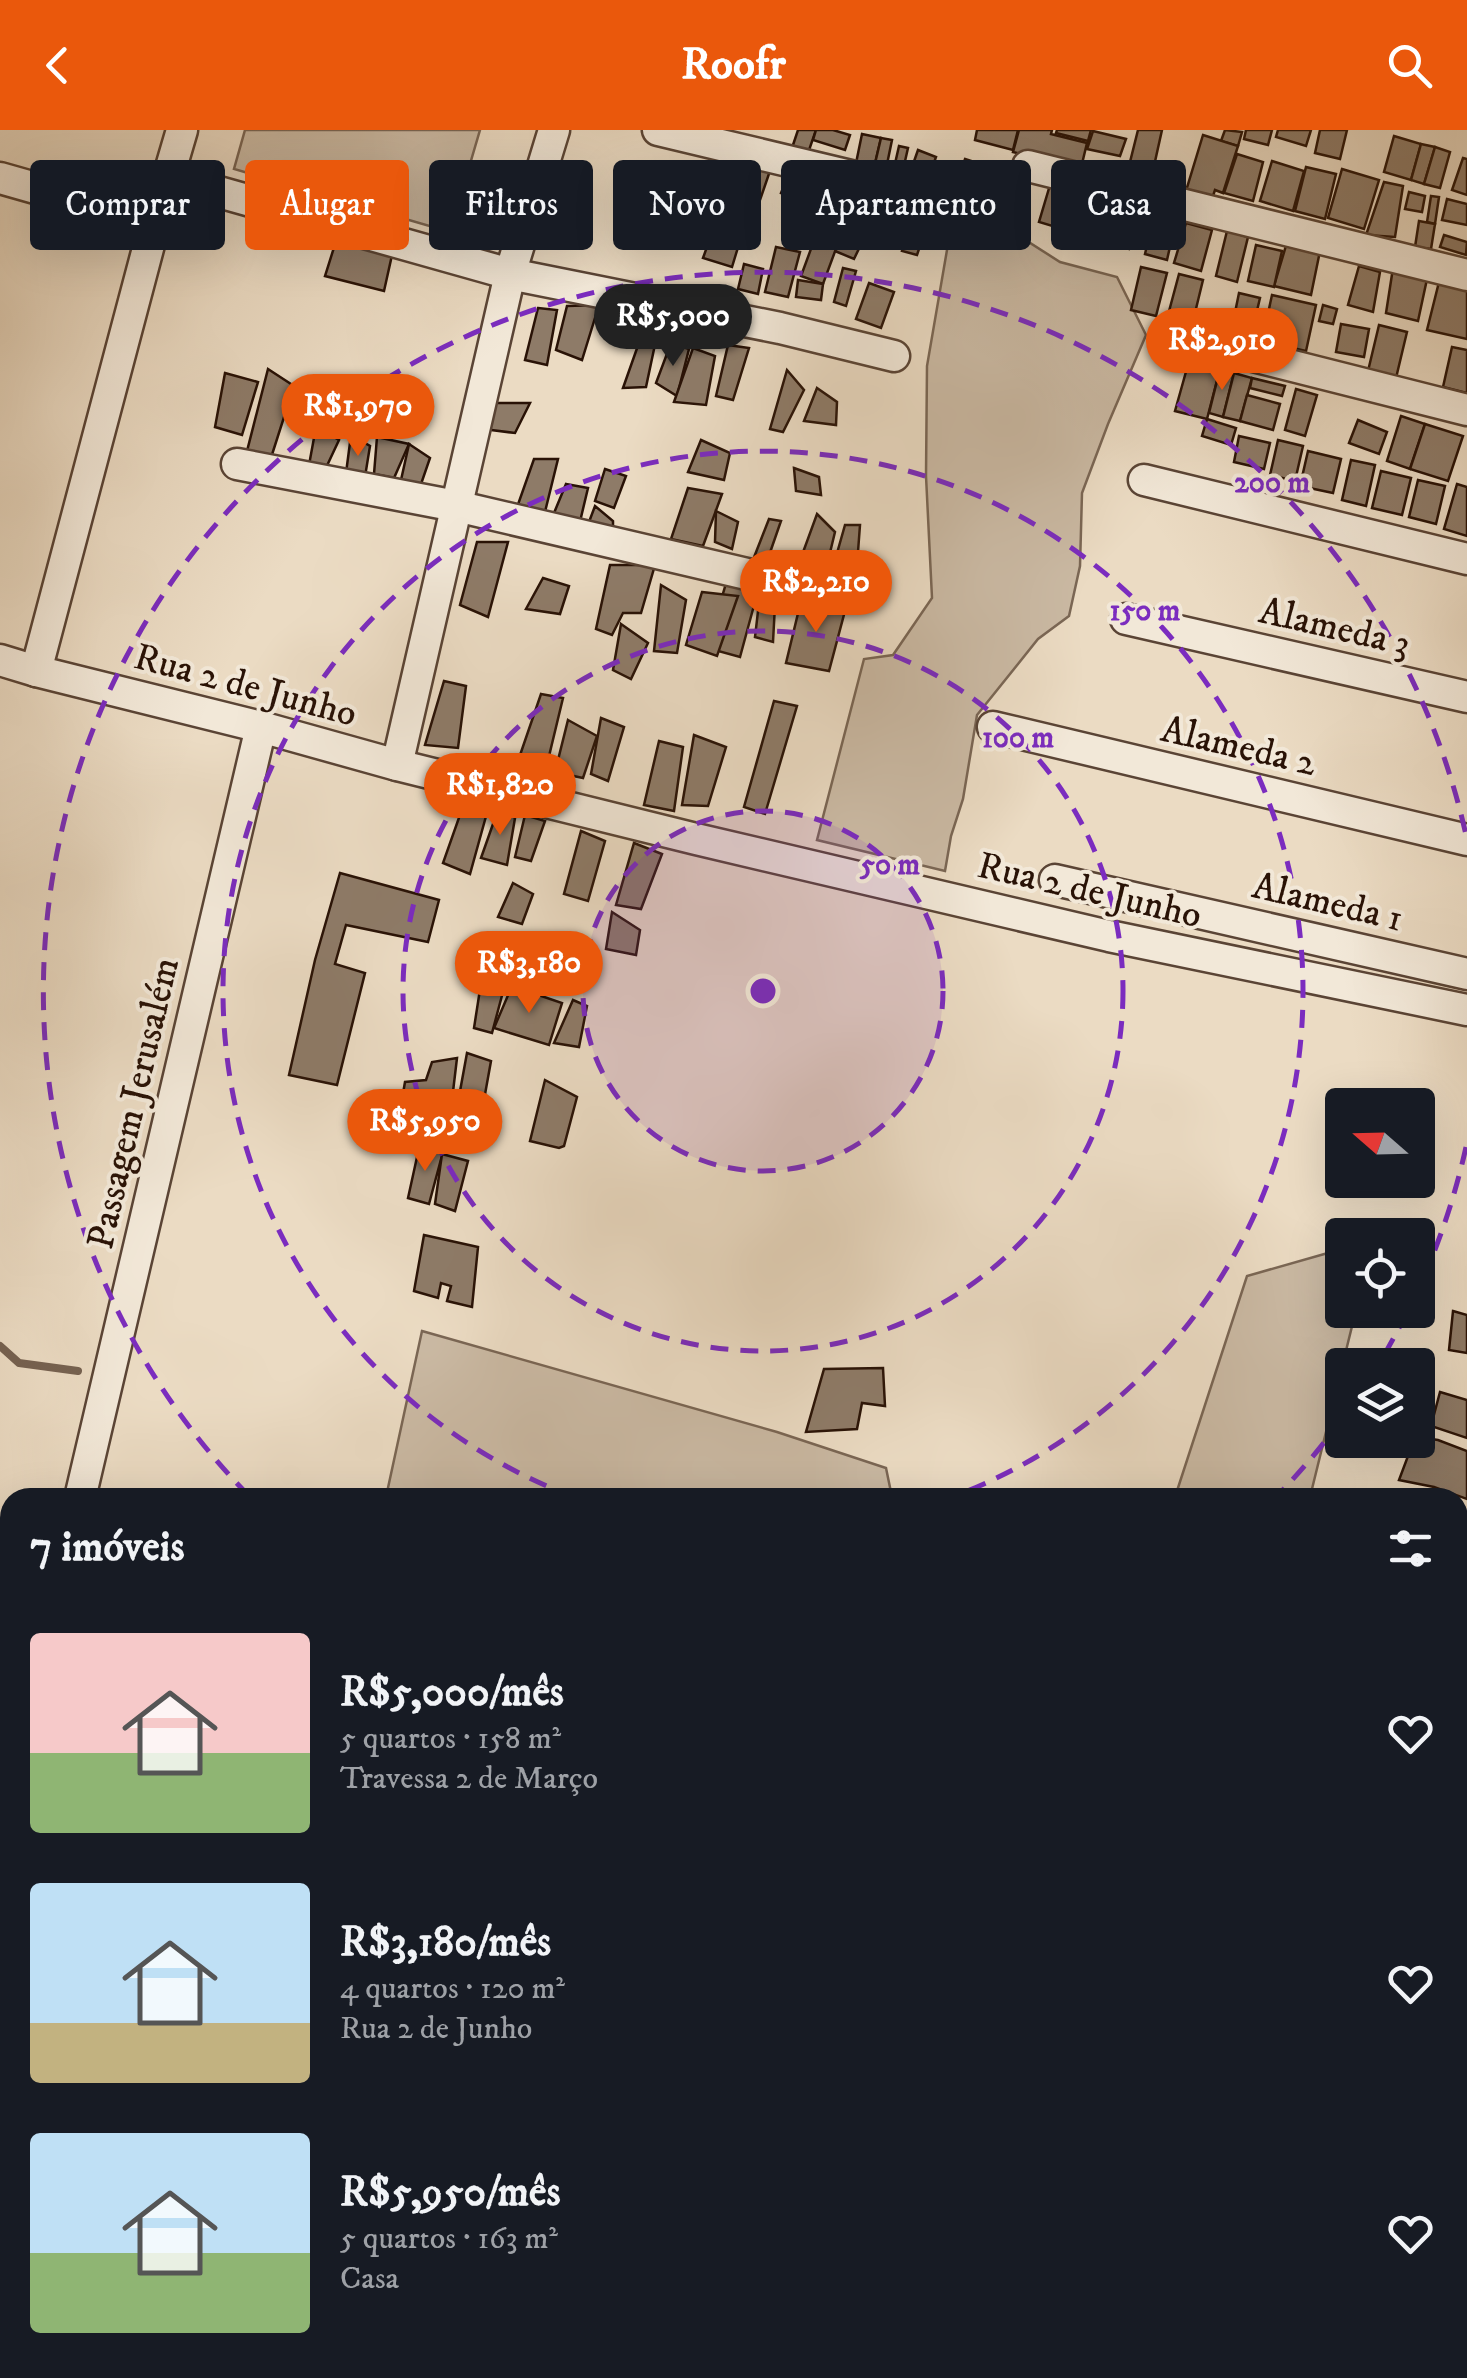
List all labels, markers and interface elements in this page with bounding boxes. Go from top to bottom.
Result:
text: Roofr [681,37,786,93]
icon: back [30,38,85,93]
icon: search [1382,38,1437,93]
chip: Comprar [30,160,225,250]
chip: Alugar [245,160,409,250]
chip: Filtros [429,160,593,250]
chip: Novo [613,160,761,250]
chip: Apartamento [781,160,1031,250]
chip: Casa [1051,160,1186,250]
pin: R$5,000 [581,284,765,369]
text: R$5,000 [616,296,730,336]
pin: R$2,910 [1130,308,1314,393]
text: R$2,910 [1168,320,1276,360]
pin: R$1,970 [266,374,450,459]
text: R$1,970 [303,386,413,426]
text: 200 m [1234,465,1310,502]
pin: R$2,210 [724,550,908,635]
text: R$2,210 [762,562,870,602]
street label: Alameda 3 [1254,587,1415,669]
text: 150 m [1110,593,1181,630]
street label: Rua 2 de Junho [129,633,362,739]
street label: Alameda 2 [1156,706,1321,788]
text: 100 m [982,720,1055,757]
pin: R$1,820 [408,753,592,838]
text: R$1,820 [446,765,554,805]
street label: Rua 2 de Junho [973,842,1206,940]
text: 50 m [859,847,920,884]
street label: Alameda 1 [1248,862,1408,944]
pin: R$3,180 [437,931,621,1016]
text: R$3,180 [477,943,581,983]
street label: Passagem Jerusalém [77,953,191,1254]
centre of rings [745,973,781,1009]
north arrow [1325,1088,1435,1198]
map controls [1325,1088,1435,1458]
pin: R$5,950 [333,1089,517,1174]
text: R$5,950 [369,1101,481,1141]
button: locate [1325,1218,1435,1328]
button: layers [1325,1348,1435,1458]
icon: filters [1383,1521,1438,1576]
text: 7 imóveis [30,1522,184,1574]
text: R$5,000/mês [340,1667,564,1719]
icon: home [110,1673,230,1793]
icon: heart [1383,1706,1438,1761]
text: 5 quartos · 158 m² [340,1719,561,1759]
text: Travessa 2 de Março [340,1759,598,1799]
text: R$3,180/mês [340,1917,551,1969]
icon: home [110,1923,230,2043]
icon: heart [1383,1956,1438,2011]
text: 4 quartos · 120 m² [340,1969,565,2009]
text: Rua 2 de Junho [340,2009,532,2049]
text: R$5,950/mês [340,2167,560,2219]
icon: home [110,2173,230,2293]
icon: heart [1383,2206,1438,2261]
text: 5 quartos · 163 m² [340,2219,558,2259]
text: Casa [340,2259,399,2299]

